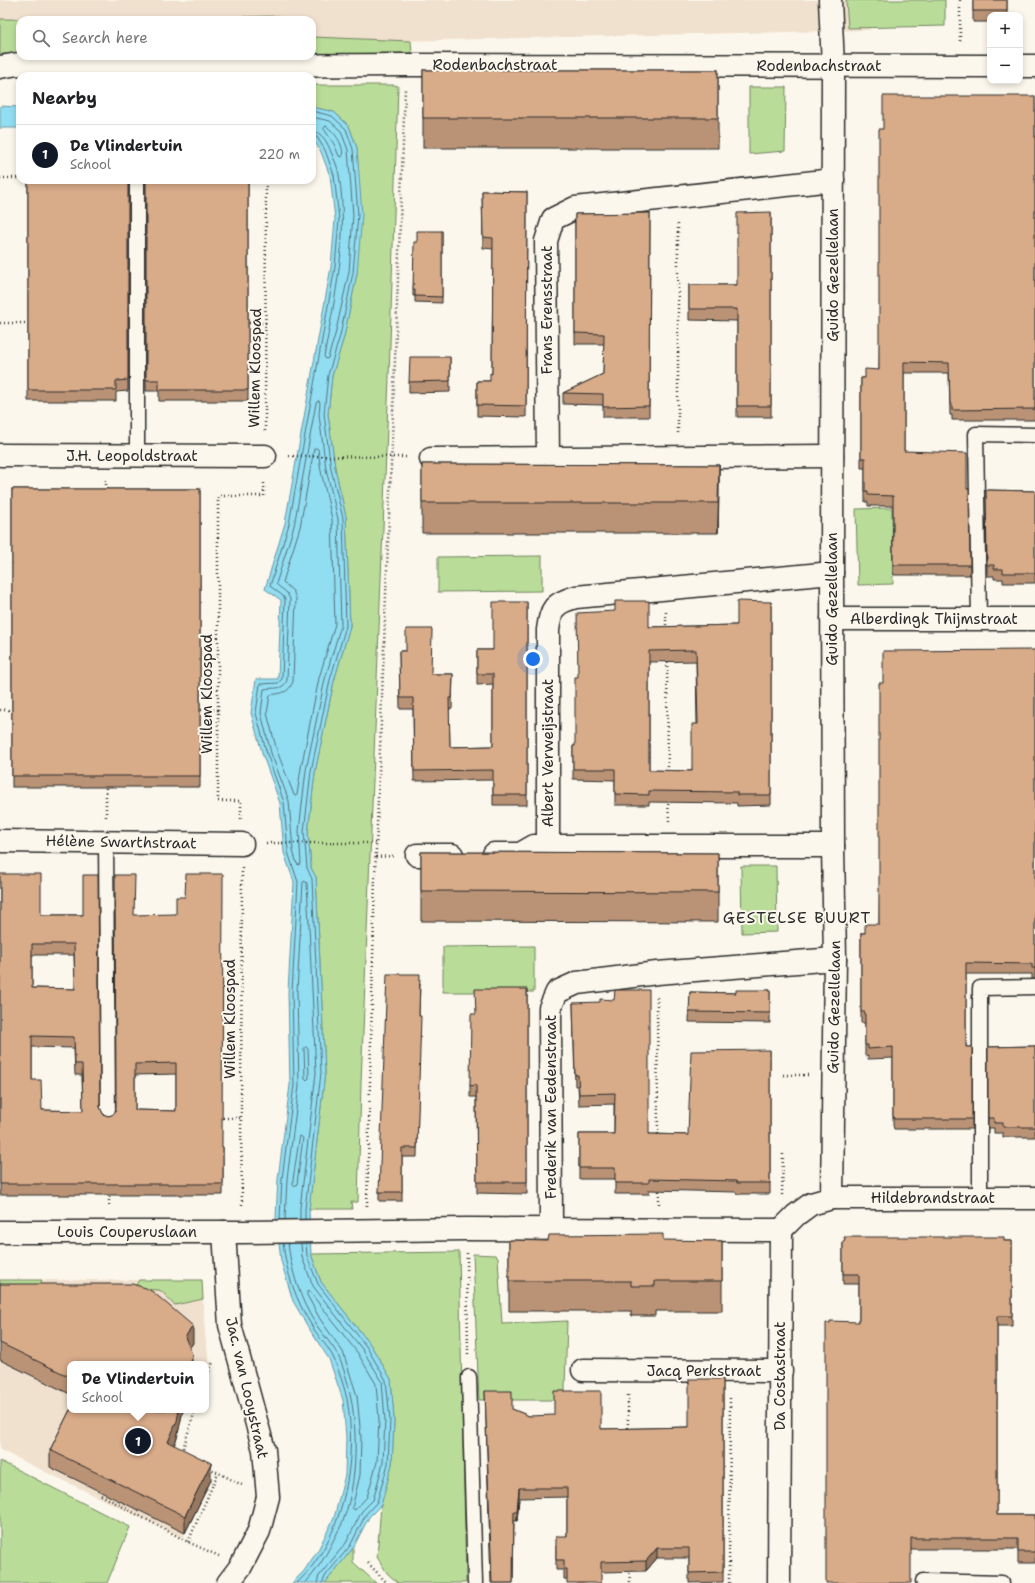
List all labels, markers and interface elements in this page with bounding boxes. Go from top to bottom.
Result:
map controls [987,12,1023,84]
button: + [987,12,1023,48]
search box [16,16,316,60]
icon: search [30,27,52,49]
text: Search here [62,28,148,48]
button: − [987,48,1023,84]
street label: Rodenbachstraat [433,55,557,75]
street label: Rodenbachstraat [757,56,881,76]
text: Nearby [32,87,97,109]
text: De Vlindertuin [70,136,183,156]
text: 1 [42,146,48,163]
text: 220 m [258,146,300,163]
text: School [70,156,111,173]
street label: Guido Gezellelaan [823,208,843,342]
street label: Frans Erensstraat [537,246,557,374]
street label: Willem Kloospad [244,307,266,428]
street label: J.H. Leopoldstraat [66,446,198,466]
street label: Guido Gezellelaan [822,532,842,666]
street label: Alberdingk Thijmstraat [850,609,1018,629]
street label: Willem Kloospad [197,634,217,754]
your location [523,649,543,669]
street label: Albert Verweijstraat [538,679,558,827]
street label: Hélène Swarthstraat [45,831,197,853]
district label: GESTELSE BUURT [723,907,871,928]
street label: Guido Gezellelaan [823,940,845,1074]
street label: Willem Kloospad [220,959,240,1079]
street label: Frederik van Eedenstraat [541,1015,561,1199]
street label: Hildebrandstraat [871,1188,995,1208]
street label: Louis Couperuslaan [57,1222,197,1242]
street label: Jac. van Looystraat [221,1315,273,1461]
street label: Da Costastraat [770,1321,790,1431]
popup [67,1361,209,1413]
street label: Jacq Perkstraat [646,1361,762,1381]
text: De Vlindertuin [82,1369,194,1389]
text: School [82,1389,123,1406]
pin: 1 [125,1426,151,1456]

